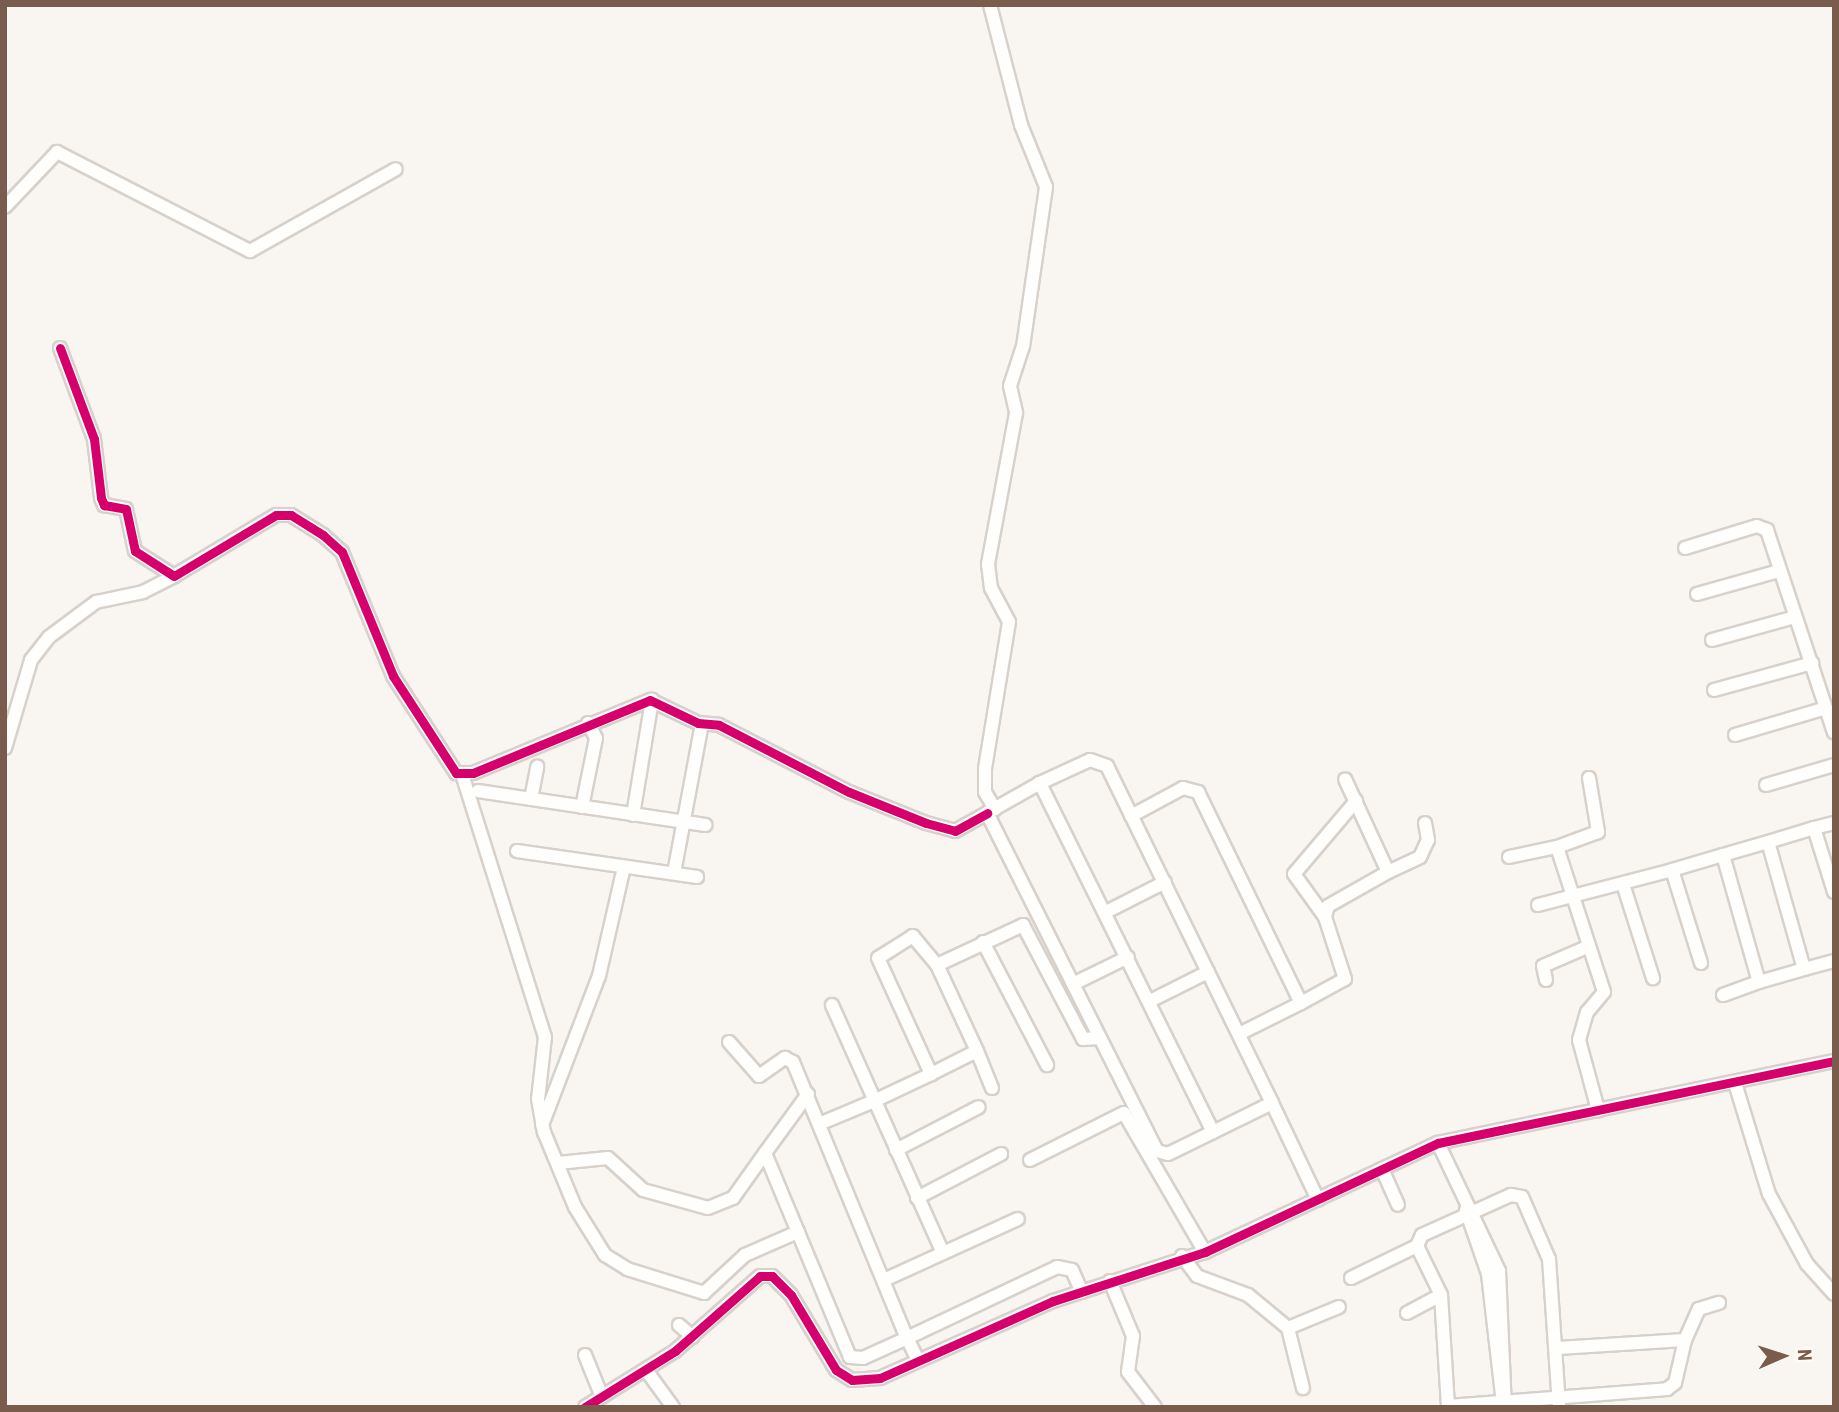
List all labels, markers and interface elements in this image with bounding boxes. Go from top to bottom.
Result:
north arrow [1748,1321,1818,1391]
text: N [1793,1348,1816,1361]

